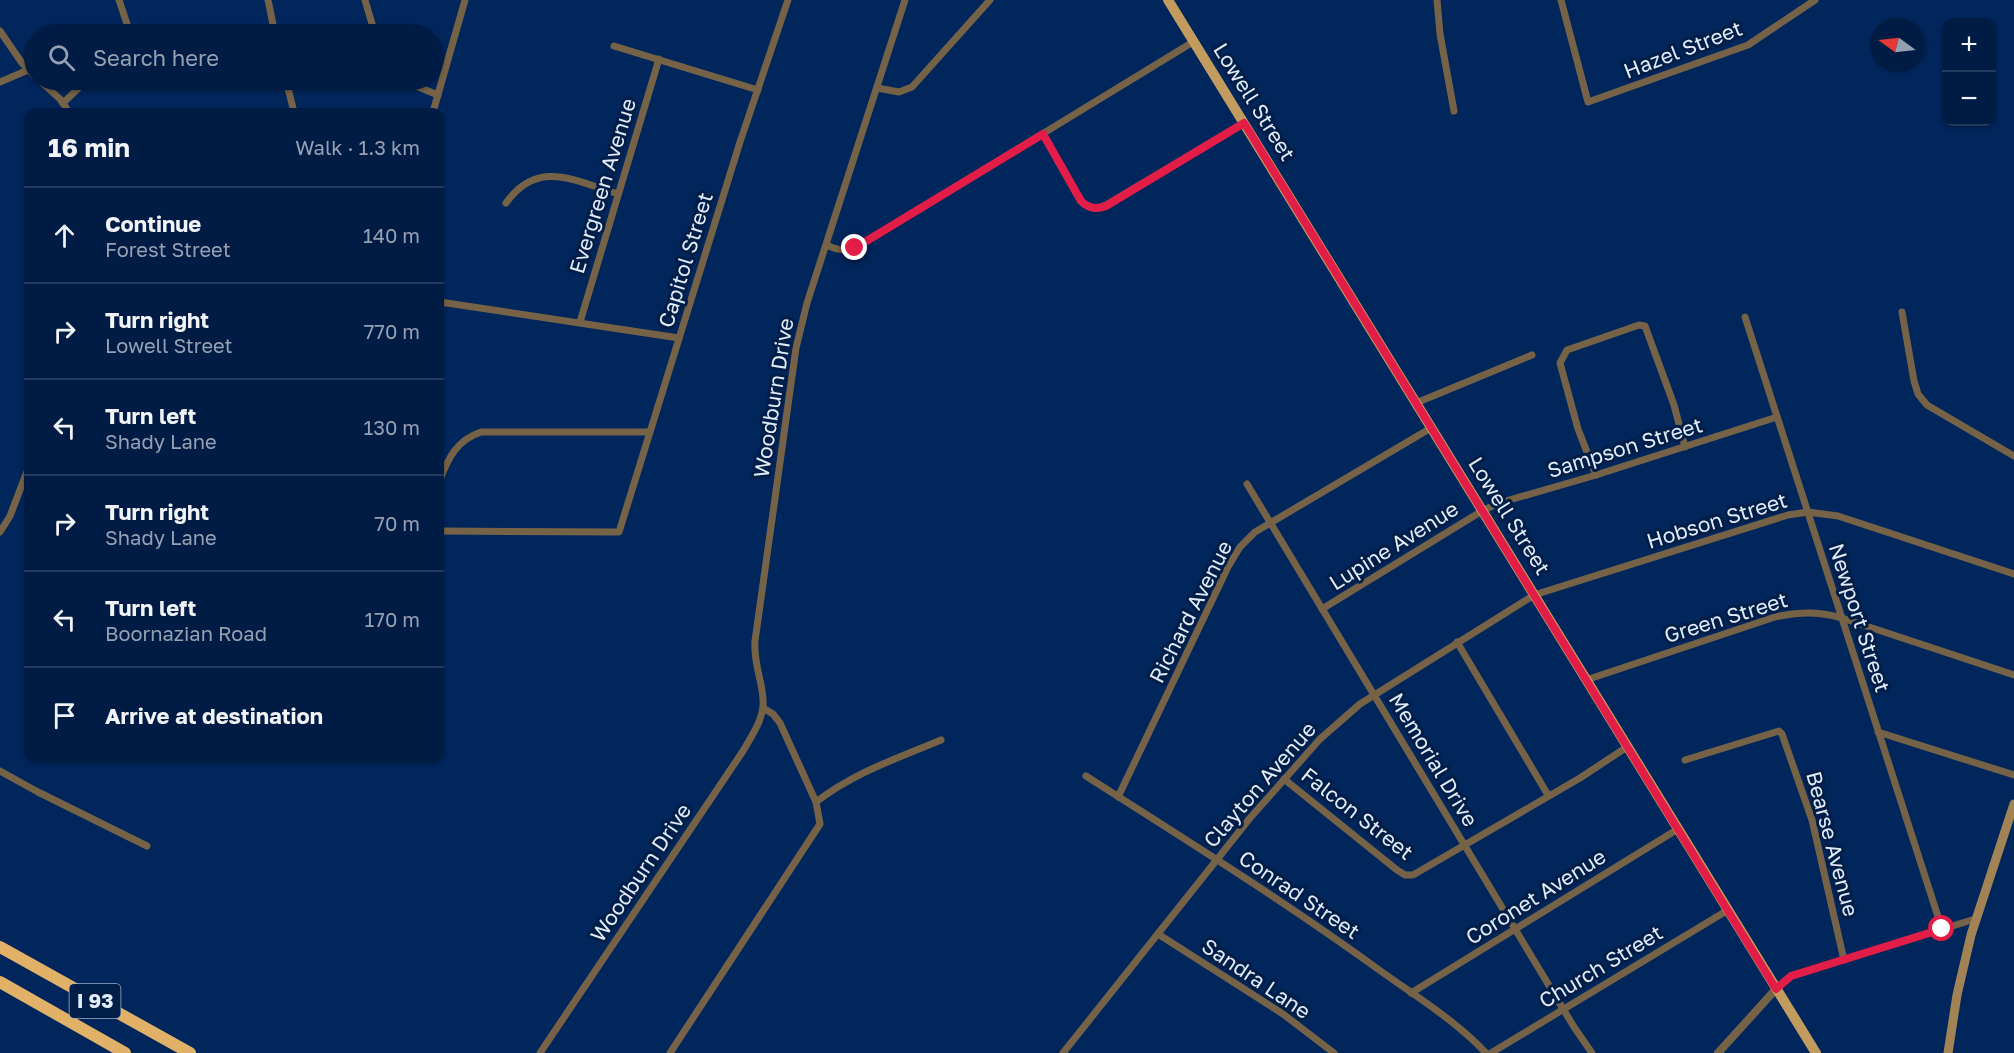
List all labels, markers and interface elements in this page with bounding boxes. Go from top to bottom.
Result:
street label: Hazel Street [1620,15,1746,84]
north arrow [1870,18,1924,72]
map controls [1942,18,1996,126]
button: + [1942,18,1996,72]
search box [24,24,444,90]
street label: Lowell Street [1208,38,1301,165]
icon: search [45,41,78,74]
text: Search here [93,44,219,71]
button: − [1942,72,1996,126]
street label: Evergreen Avenue [563,95,641,276]
text: 16 min [48,132,130,163]
text: Walk · 1.3 km [295,135,420,159]
street label: Capitol Street [652,189,718,330]
text: Continue [105,210,201,237]
icon: ahead [48,219,81,252]
text: 140 m [363,223,420,247]
route end [841,234,867,260]
text: Forest Street [105,237,231,261]
text: Turn right [105,306,209,333]
icon: right [48,315,81,348]
street label: Woodburn Drive [748,316,798,480]
text: 770 m [364,319,420,343]
text: Lowell Street [105,333,233,357]
text: Turn left [105,402,196,429]
icon: left [48,411,81,444]
street label: Sampson Street [1544,411,1705,483]
text: 130 m [364,415,420,439]
text: Shady Lane [105,429,217,453]
street label: Lowell Street [1463,452,1556,579]
street label: Hobson Street [1643,486,1790,554]
street label: Lupine Avenue [1324,495,1463,595]
text: Turn right [105,498,209,525]
icon: right [48,507,81,540]
text: 70 m [374,511,420,535]
text: Shady Lane [105,525,217,549]
street label: Richard Avenue [1143,536,1237,687]
street label: Newport Street [1824,540,1896,695]
street label: Green Street [1661,586,1790,648]
text: Turn left [105,594,196,621]
icon: left [48,603,81,636]
text: 170 m [365,607,420,631]
text: Boornazian Road [105,621,267,645]
street label: Memorial Drive [1384,688,1484,831]
icon: arrive [48,699,81,732]
text: Arrive at destination [105,702,323,729]
street label: Clayton Avenue [1198,716,1321,853]
street label: Falcon Street [1296,761,1419,865]
street label: Bearse Avenue [1801,768,1865,919]
street label: Woodburn Drive [584,798,696,947]
street label: Coronet Avenue [1461,843,1610,950]
street label: Conrad Street [1234,844,1365,944]
route start [1928,915,1954,941]
street label: Church Street [1534,919,1667,1013]
street label: Sandra Lane [1197,932,1316,1024]
road number: I 93 [70,984,121,1018]

